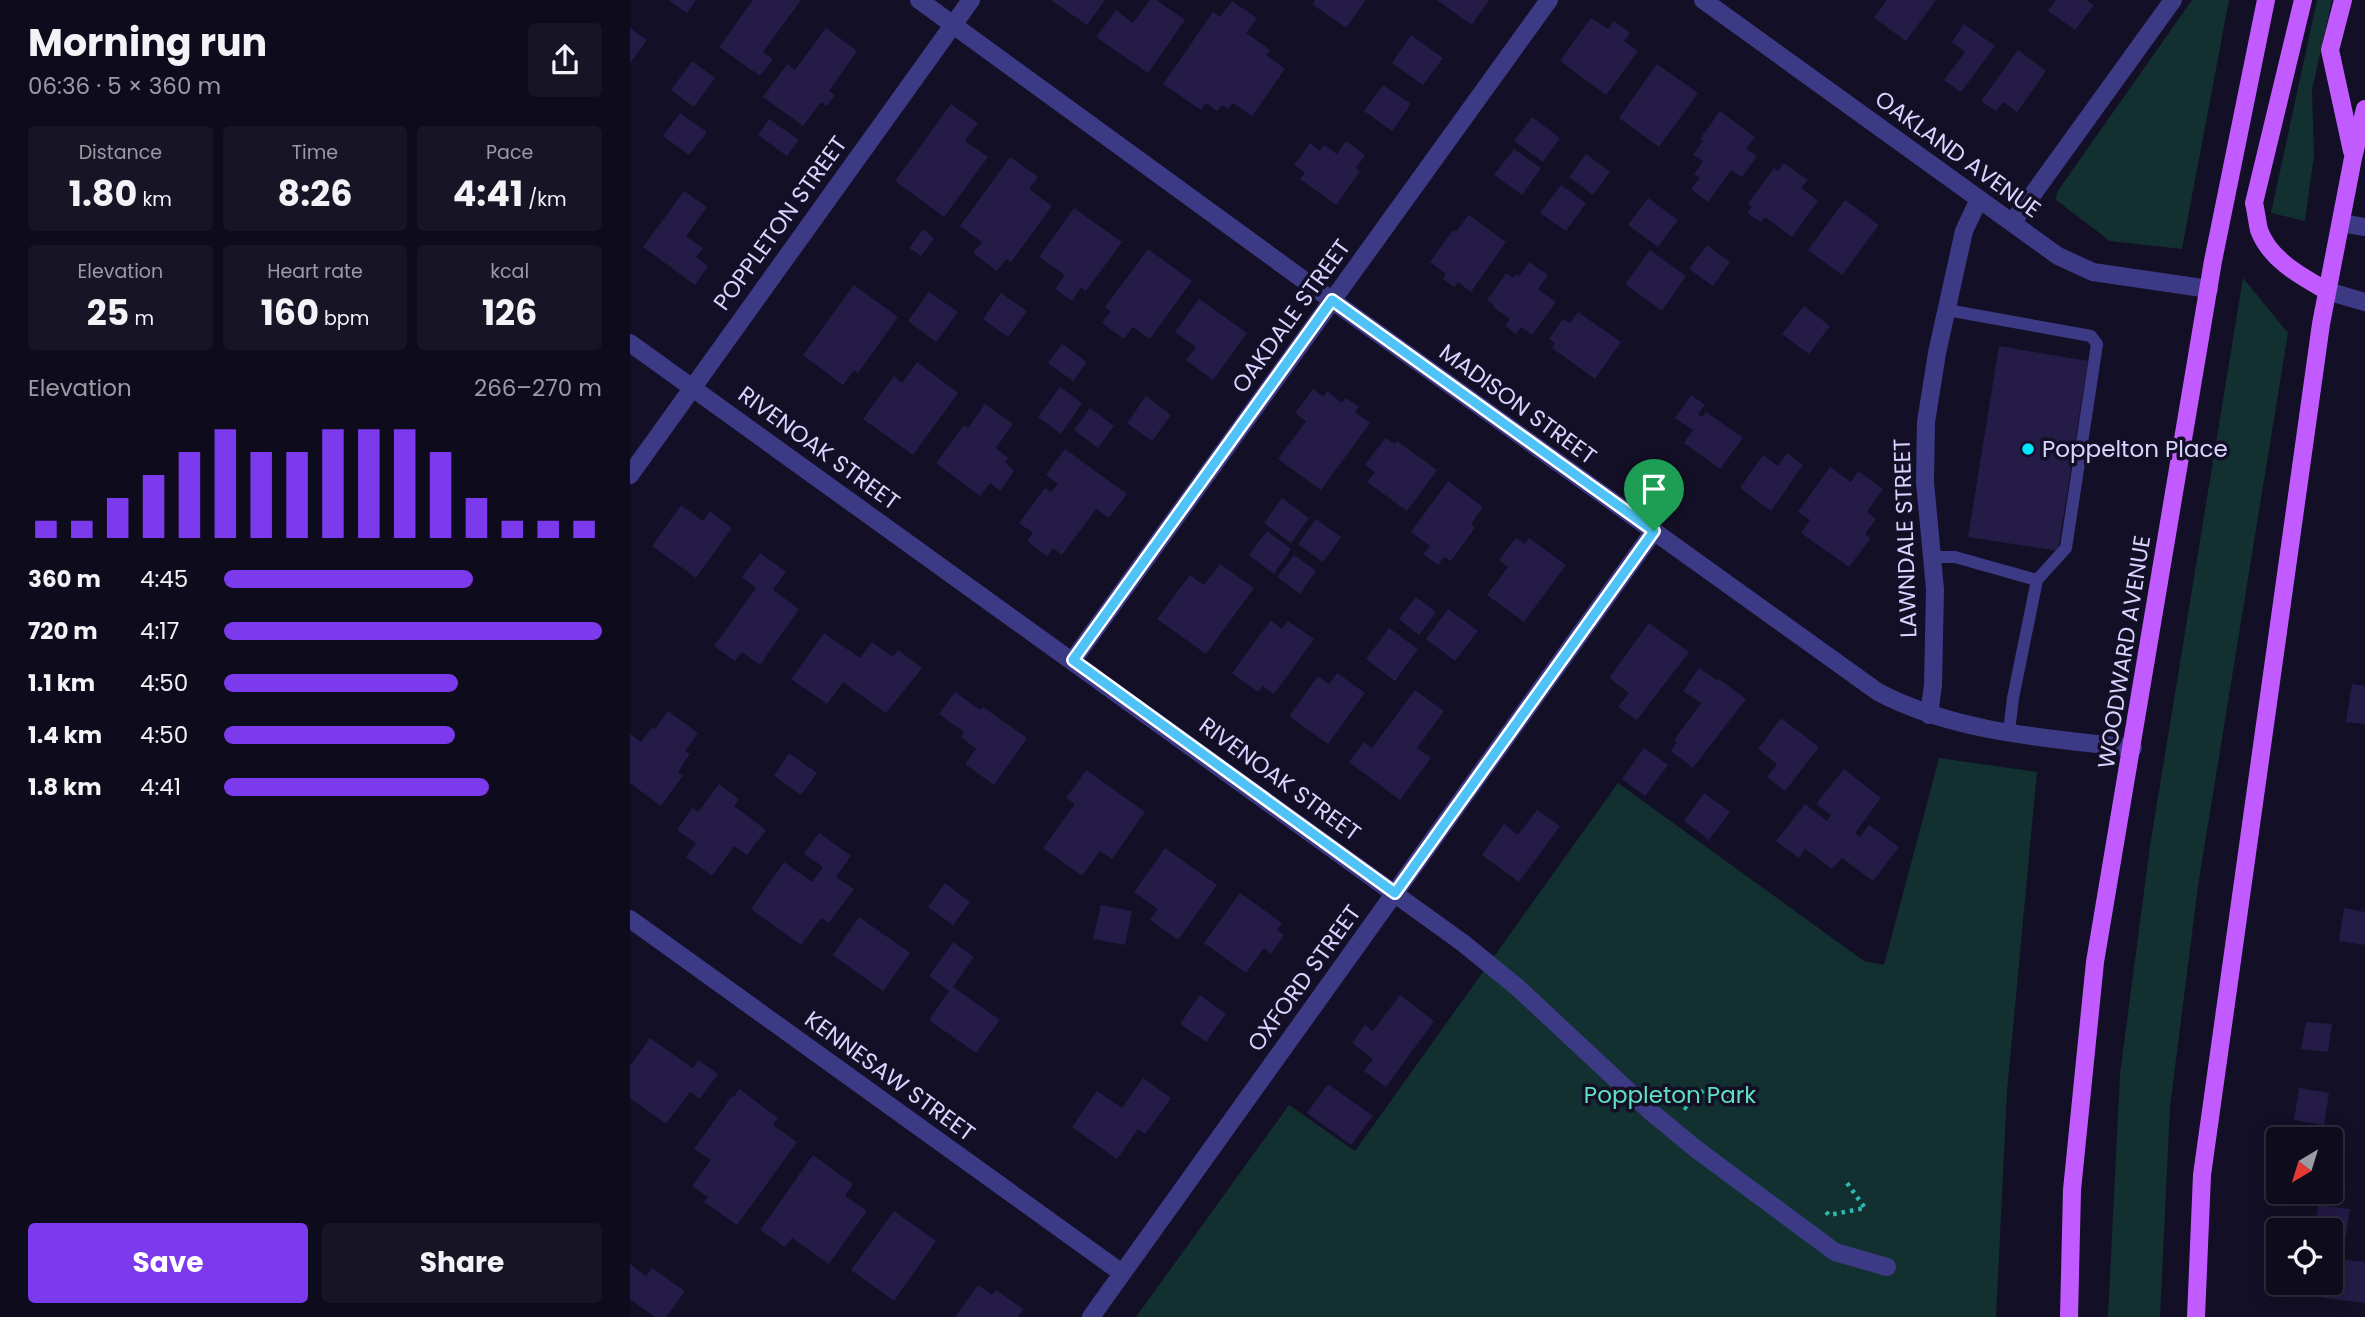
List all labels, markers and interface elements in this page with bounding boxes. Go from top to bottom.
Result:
text: Morning run [28,16,267,69]
button: share [528,23,602,97]
text: 06:36 · 5 × 360 m [28,70,221,102]
street label: OAKLAND AVENUE [1869,83,2047,225]
street label: POPPLETON STREET [706,129,854,317]
text: Distance [79,139,162,166]
text: Time [292,139,338,166]
text: Pace [486,139,533,166]
text: 1.80 [69,169,137,218]
text: 8:26 [278,169,352,218]
text: 4:41 [453,169,523,218]
text: km [137,186,172,213]
text: /km [523,186,567,213]
street label: OAKDALE STREET [1224,233,1358,399]
text: Elevation [78,258,163,285]
text: Heart rate [267,258,363,285]
text: kcal [490,258,529,285]
text: 25 [87,288,129,337]
text: 160 [261,288,319,337]
text: 126 [482,288,537,337]
text: m [129,305,154,332]
text: bpm [319,305,369,332]
street label: MADISON STREET [1433,336,1603,472]
text: Elevation [28,372,132,404]
text: 266–270 m [474,372,602,404]
street label: RIVENOAK STREET [732,378,906,518]
place label: Poppelton Place [2042,433,2228,465]
street label: LAWNDALE STREET [1886,438,1924,638]
marker: Poppelton Place [2020,441,2036,457]
pin [1624,459,1684,531]
icon: arrive [1635,470,1673,508]
street label: WOODWARD AVENUE [2090,533,2158,771]
text: 360 m [28,563,101,595]
text: 4:45 [140,563,188,595]
text: 720 m [28,615,98,647]
text: 4:17 [140,615,179,647]
text: 1.1 km [28,667,95,699]
text: 4:50 [140,667,188,699]
street label: RIVENOAK STREET [1193,709,1367,849]
text: 1.4 km [28,719,102,751]
text: 4:50 [140,719,188,751]
text: 1.8 km [28,771,102,803]
text: 4:41 [140,771,181,803]
street label: OXFORD STREET [1240,898,1368,1058]
street label: KENNESAW STREET [798,1003,982,1149]
park label: Poppleton Park [1584,1079,1756,1111]
north arrow [2266,1127,2343,1204]
map controls [2266,1127,2343,1295]
button: locate [2266,1218,2343,1295]
button: Save [28,1223,308,1303]
button: Share [322,1223,602,1303]

